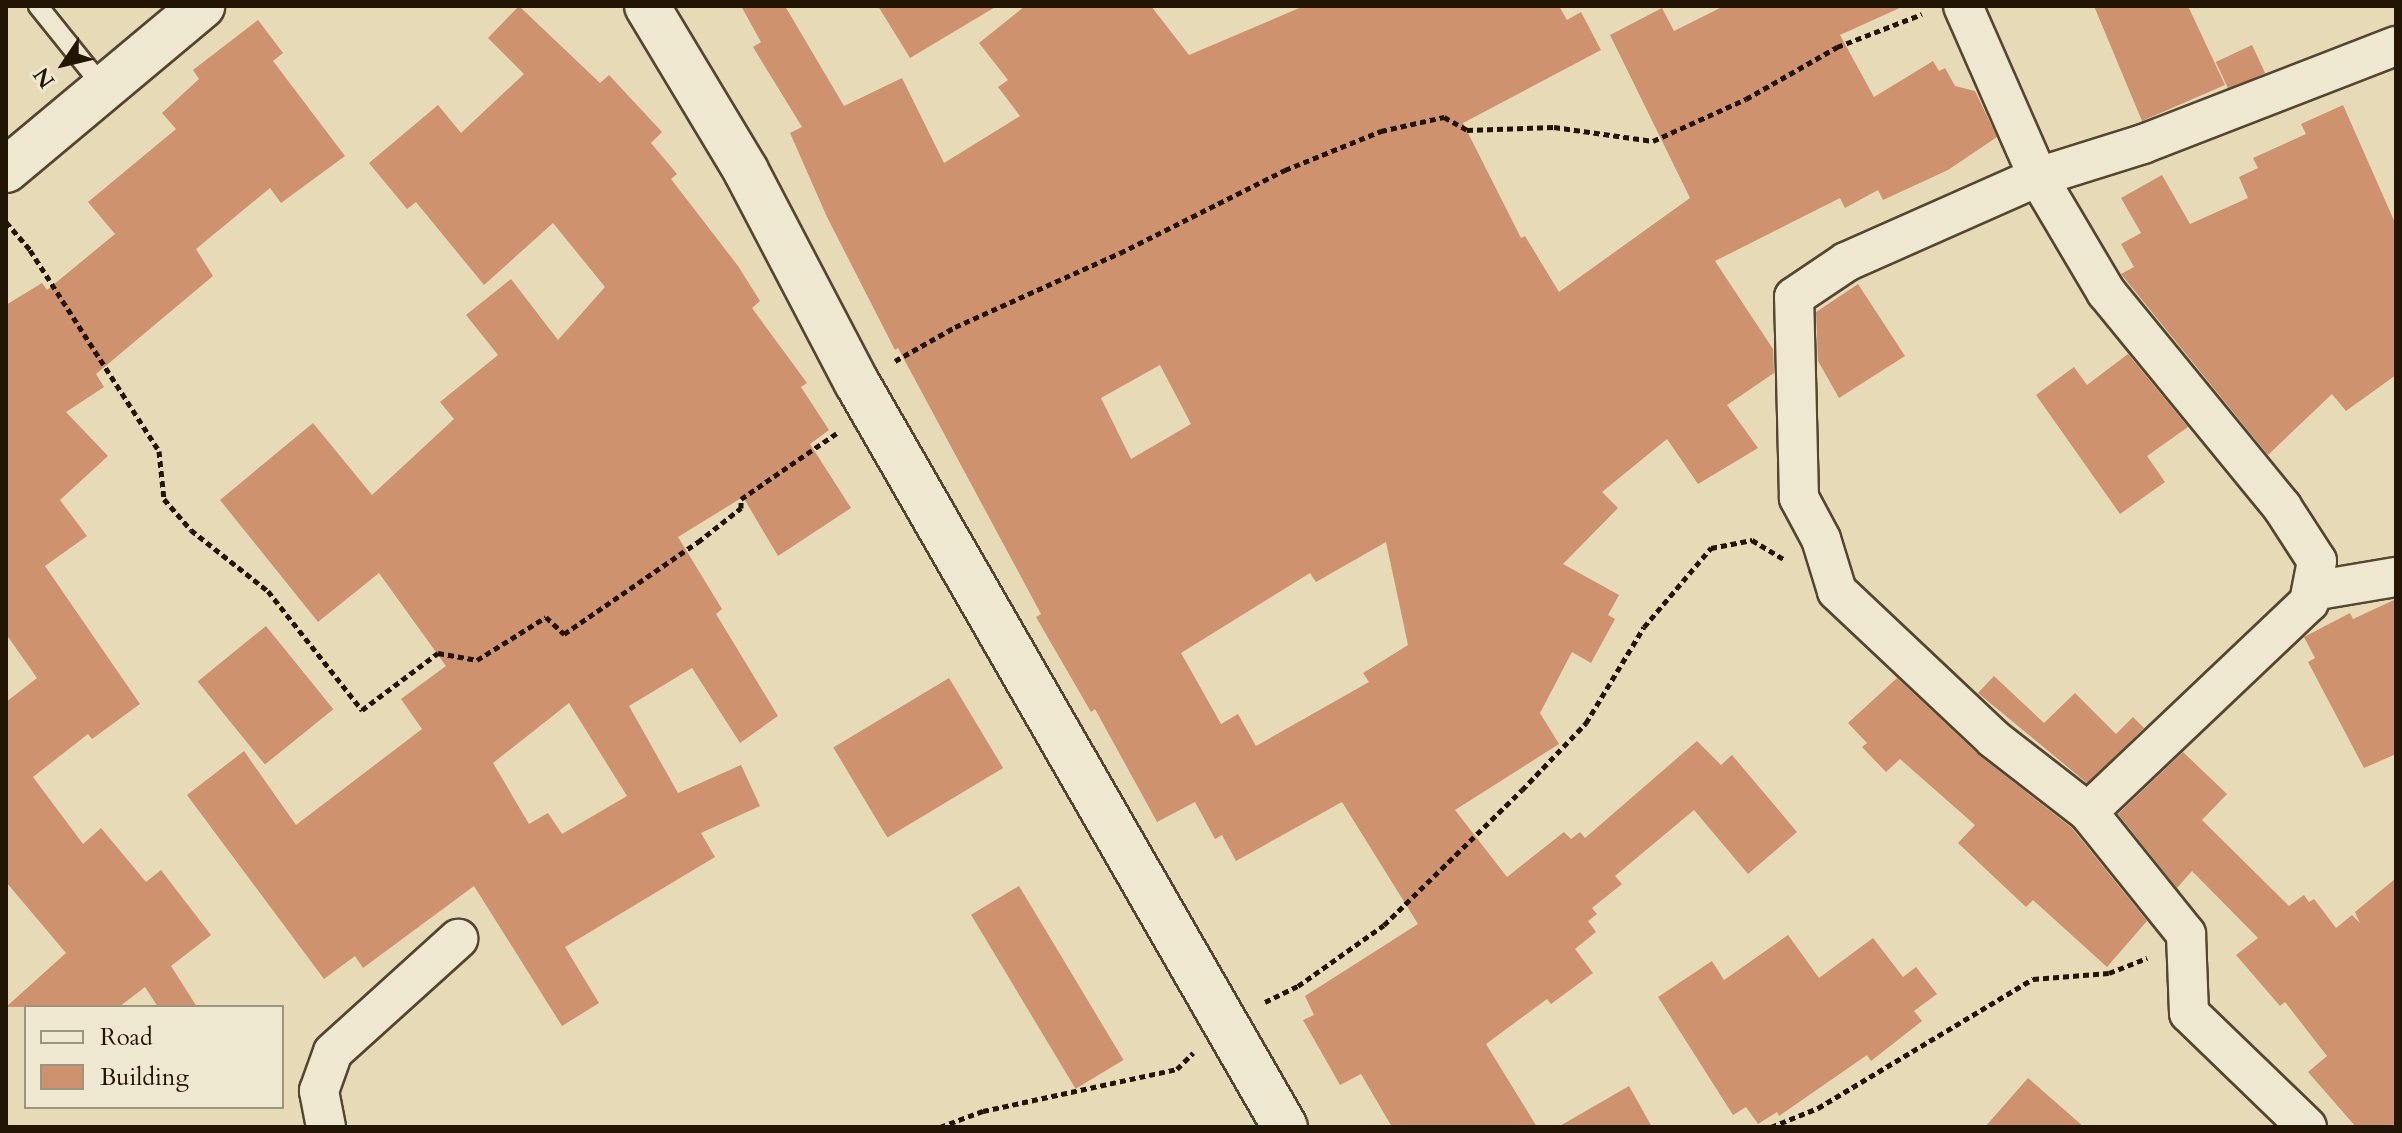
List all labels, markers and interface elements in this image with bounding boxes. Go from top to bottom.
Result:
north arrow [24,24,104,104]
text: N [27,61,62,94]
legend [24,1005,284,1109]
text: Road [100,1021,153,1054]
text: Building [100,1061,189,1094]

